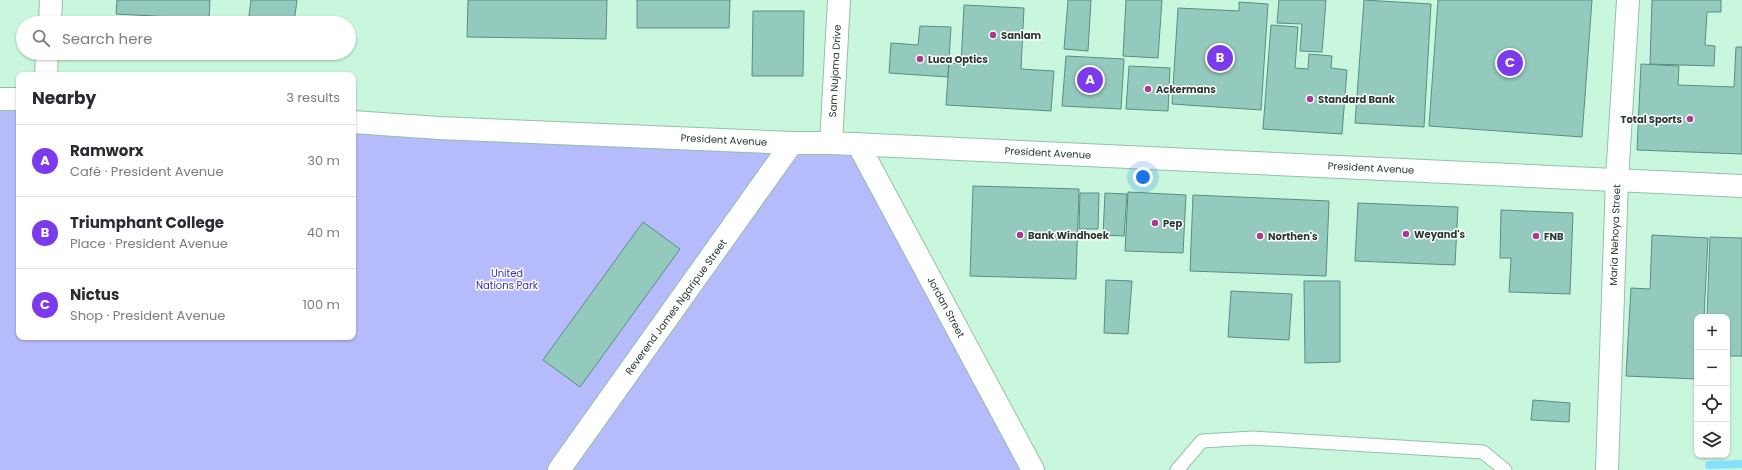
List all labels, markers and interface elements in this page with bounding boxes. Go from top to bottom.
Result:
search box [16,16,356,60]
street label: Sam Nujoma Drive [825,24,845,118]
icon: search [30,27,52,49]
text: Search here [62,28,152,49]
place label: Sanlam [1001,28,1041,43]
marker: Sanlam [988,30,998,40]
pin: B [1207,43,1233,73]
pin: C [1497,48,1523,78]
place label: Luca Optics [928,52,988,67]
marker: Luca Optics [915,54,925,64]
pin: A [1077,65,1103,95]
place label: Ackermans [1156,82,1216,97]
marker: Ackermans [1143,84,1153,94]
text: Nearby [32,86,96,110]
text: 3 results [286,88,340,107]
place label: Standard Bank [1318,92,1396,107]
marker: Standard Bank [1305,94,1315,104]
place label: Total Sports [1621,112,1682,127]
marker: Total Sports [1685,114,1695,124]
street label: President Avenue [680,130,768,150]
text: Ramworx [70,140,144,161]
street label: President Avenue [1004,143,1092,163]
text: A [40,151,50,170]
text: 30 m [307,151,340,170]
street label: President Avenue [1327,158,1415,178]
text: Café · President Avenue [70,162,223,181]
your location [1133,167,1153,187]
street label: Maria Nehoya Street [1606,184,1624,286]
text: Triumphant College [70,212,224,233]
place label: Pep [1163,216,1182,231]
marker: Pep [1150,218,1160,228]
text: B [41,223,49,242]
text: 40 m [307,223,340,242]
place label: Weyand's [1414,227,1466,242]
place label: Bank Windhoek [1028,228,1110,243]
place label: Northen's [1268,229,1318,244]
marker: Weyand's [1401,229,1411,239]
place label: FNB [1544,229,1564,244]
marker: Bank Windhoek [1015,230,1025,240]
marker: Northen's [1255,231,1265,241]
marker: FNB [1531,231,1541,241]
text: Place · President Avenue [70,234,228,253]
street label: Reverend James Ngaripue Street [622,236,731,378]
park label: United Nations Park [476,266,539,293]
street label: Jordan Street [924,274,969,341]
text: Nictus [70,284,119,305]
text: C [40,295,50,314]
text: 100 m [303,295,340,314]
text: Shop · President Avenue [70,306,225,325]
map controls [1694,314,1730,458]
button: + [1694,314,1730,350]
button: − [1694,350,1730,386]
button: locate [1694,386,1730,422]
button: layers [1694,422,1730,458]

